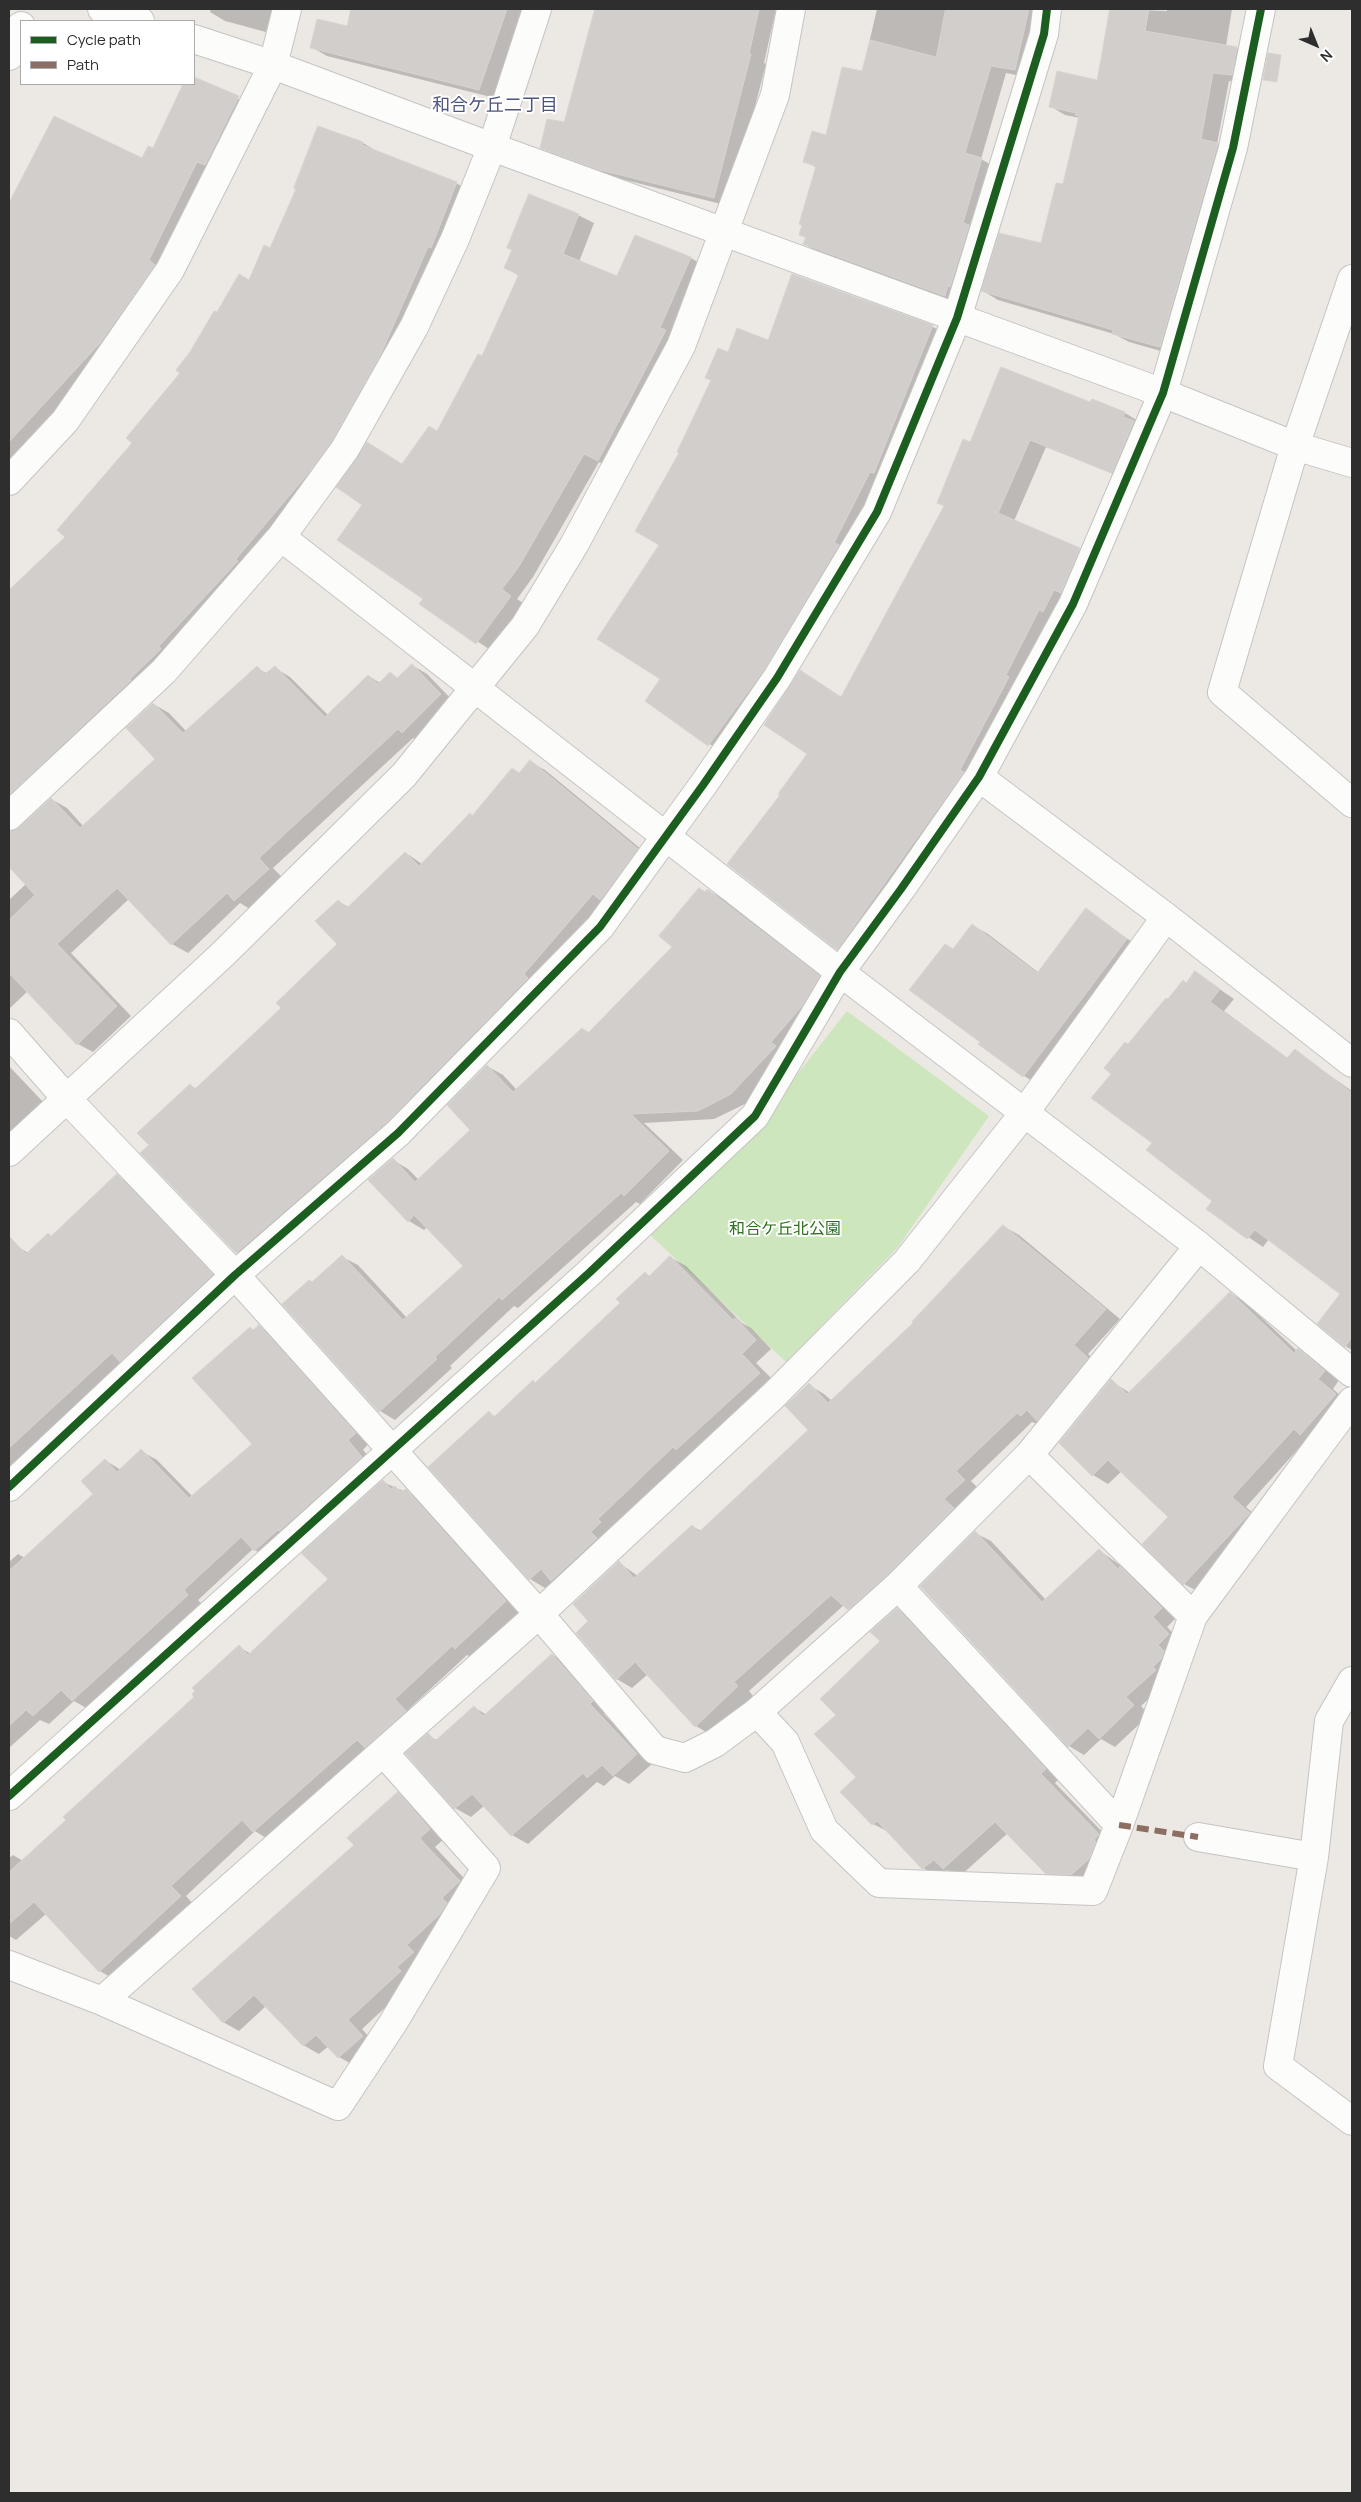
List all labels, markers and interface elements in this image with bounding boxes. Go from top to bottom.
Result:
legend [20,20,195,85]
north arrow [1291,20,1341,70]
text: Cycle path [67,29,141,50]
text: N [1317,46,1337,66]
text: Path [67,54,99,75]
district label: 和合ケ丘二丁目 [432,95,558,117]
park label: 和合ケ丘北公園 [729,1220,841,1240]

